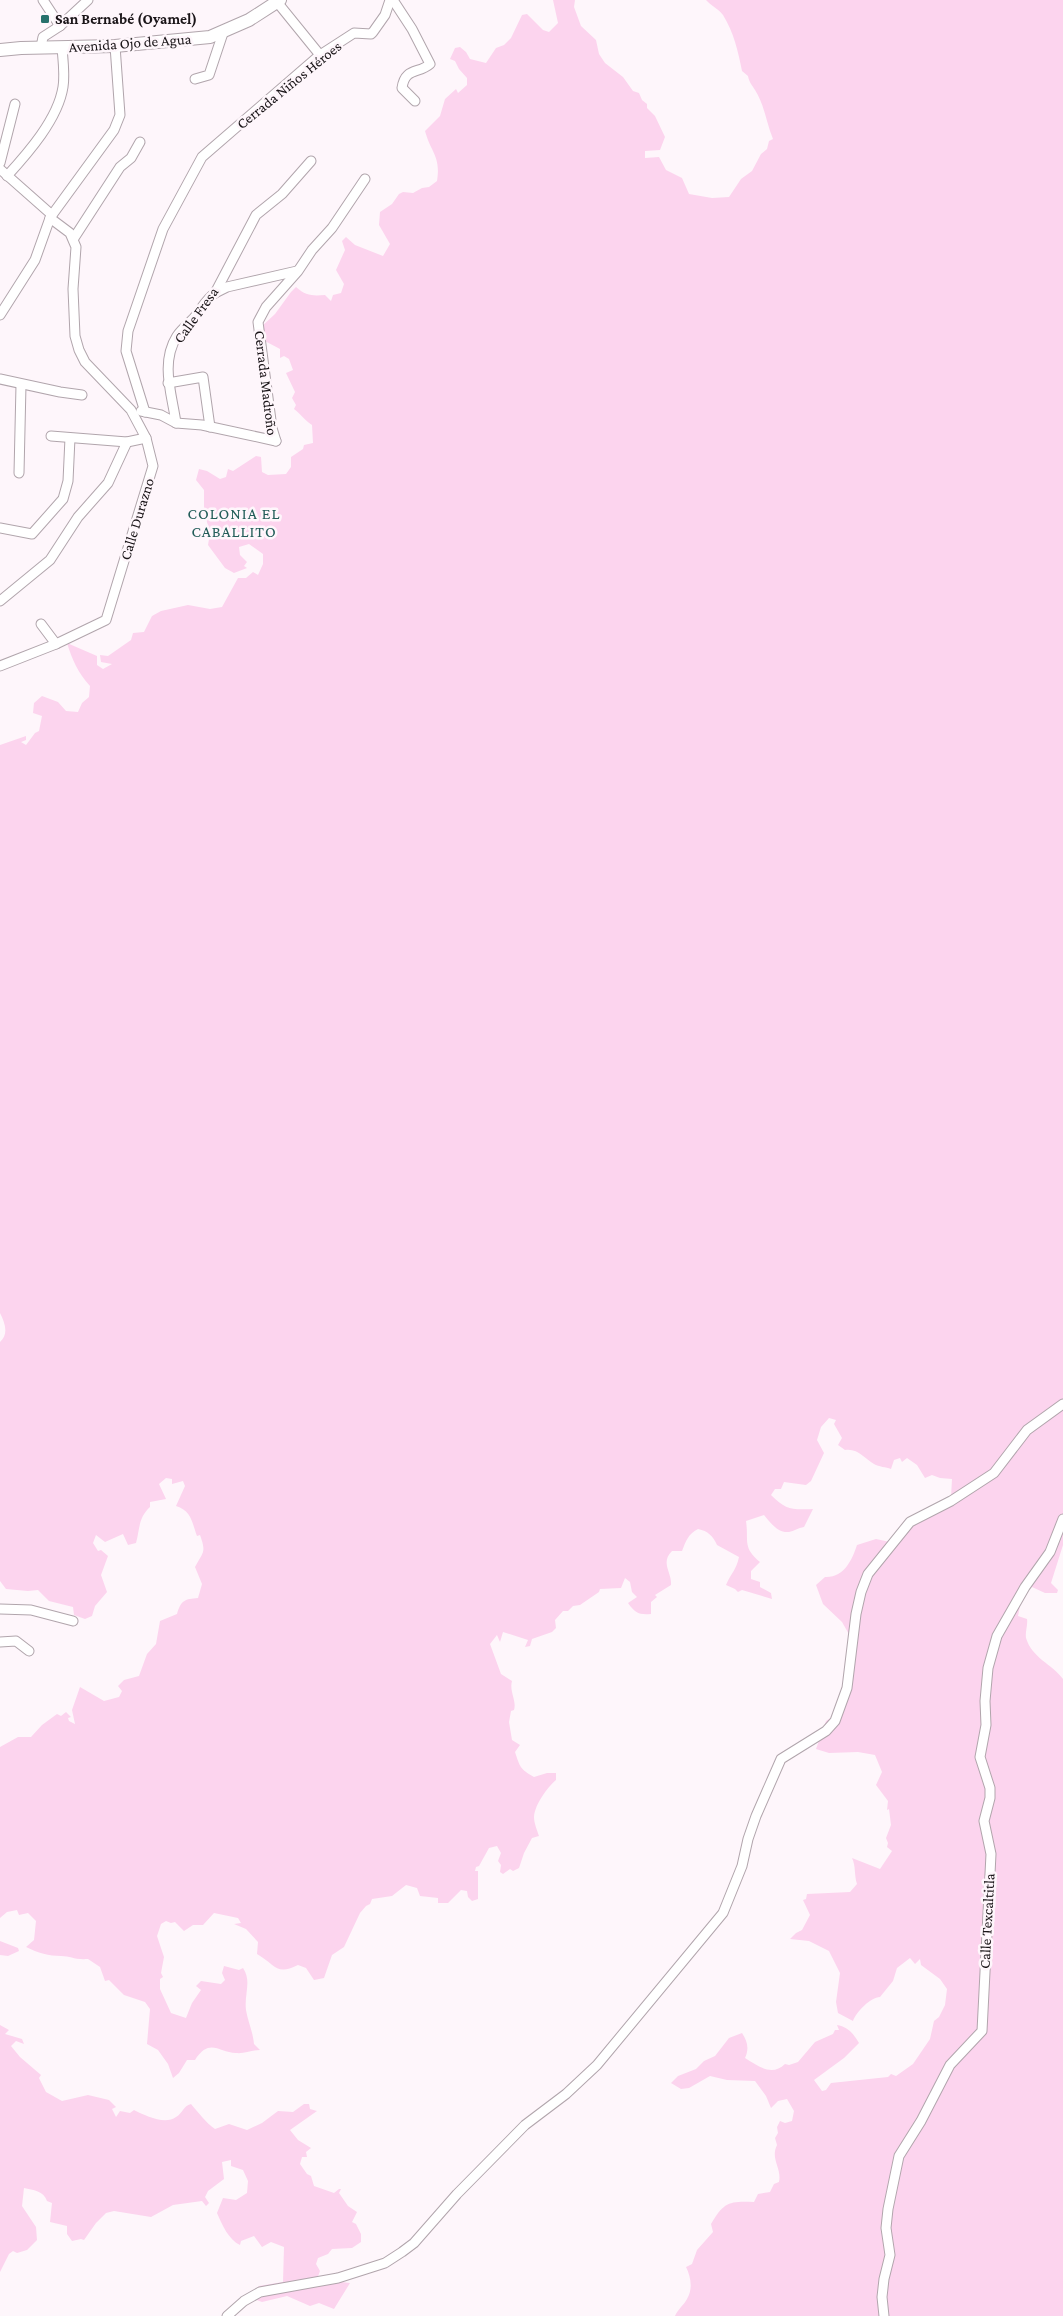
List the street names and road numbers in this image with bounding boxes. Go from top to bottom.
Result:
street label: Avenida Ojo de Agua [68,31,192,56]
street label: Cerrada Niños Héroes [234,38,345,132]
street label: Calle Fresa [170,284,222,346]
street label: Cerrada Madroño [252,330,280,436]
street label: Calle Durazno [117,476,157,562]
street label: Calle Texcaltitla [977,1873,997,1969]

